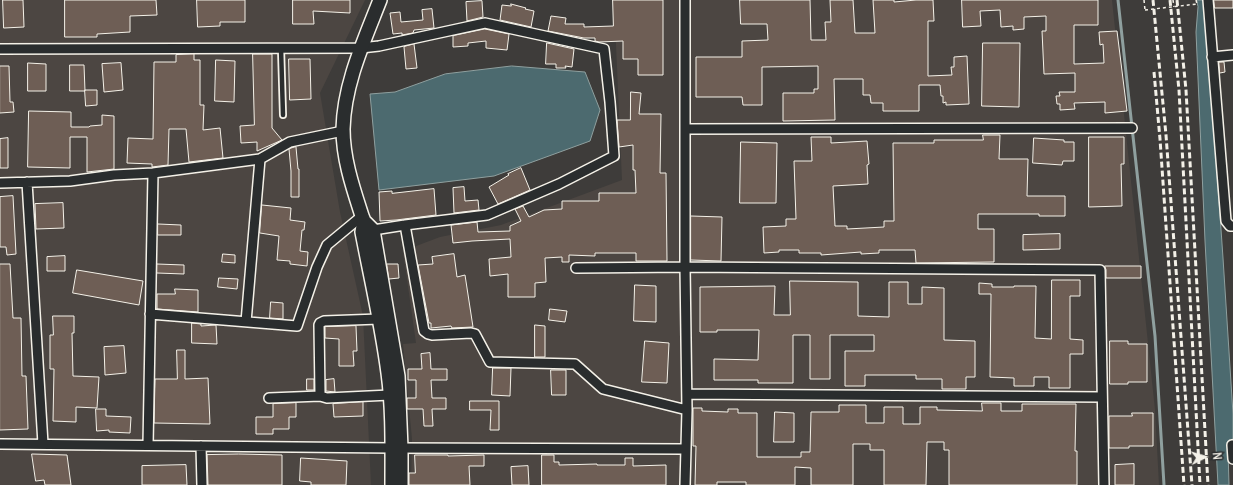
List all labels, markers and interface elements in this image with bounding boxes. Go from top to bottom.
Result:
north arrow [1185,437,1225,477]
text: N [1210,452,1224,460]

